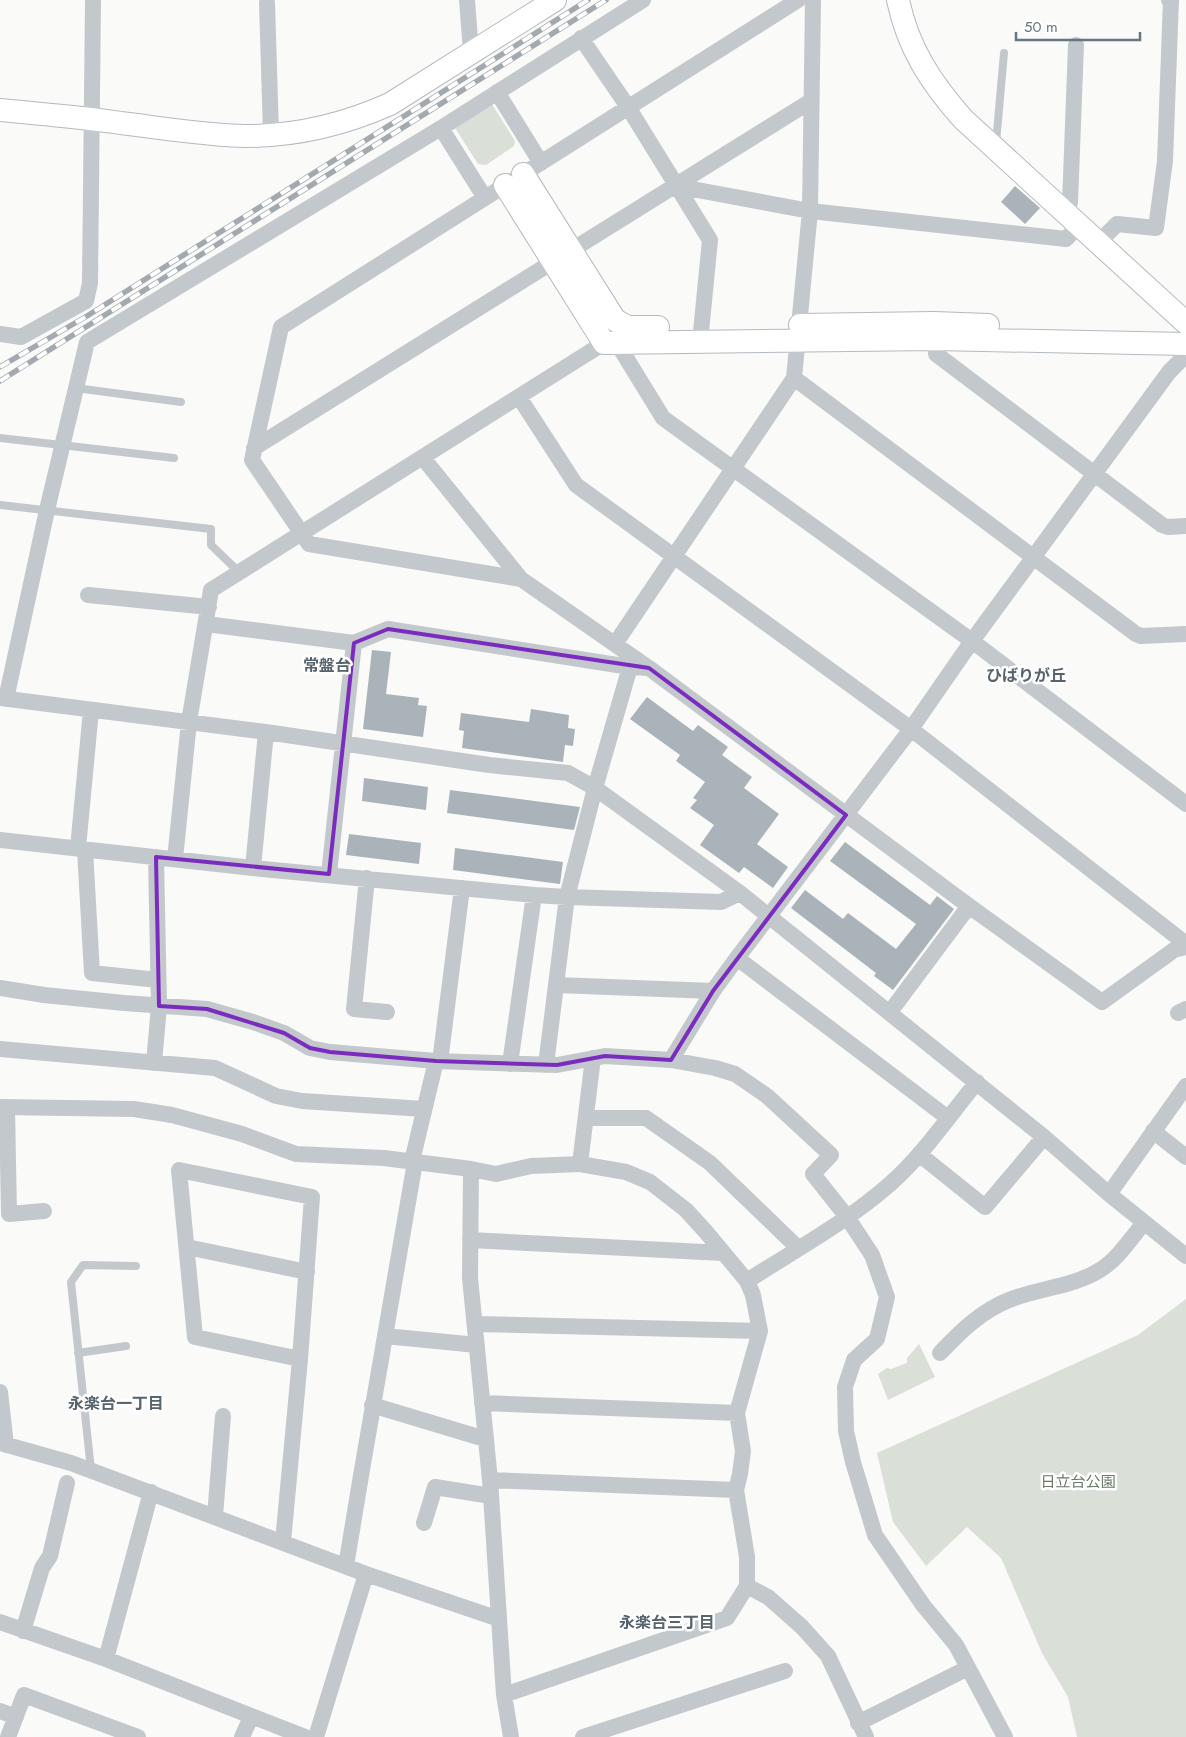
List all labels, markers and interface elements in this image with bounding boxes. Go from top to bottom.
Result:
scale bar [1016,10,1140,42]
text: 50 m [1024,16,1058,38]
district label: 常盤台 [303,654,351,677]
district label: ひばりが丘 [986,664,1066,687]
district label: 永楽台一丁目 [68,1392,164,1415]
park label: 日立台公園 [1040,1471,1116,1493]
district label: 永楽台三丁目 [619,1611,715,1634]

